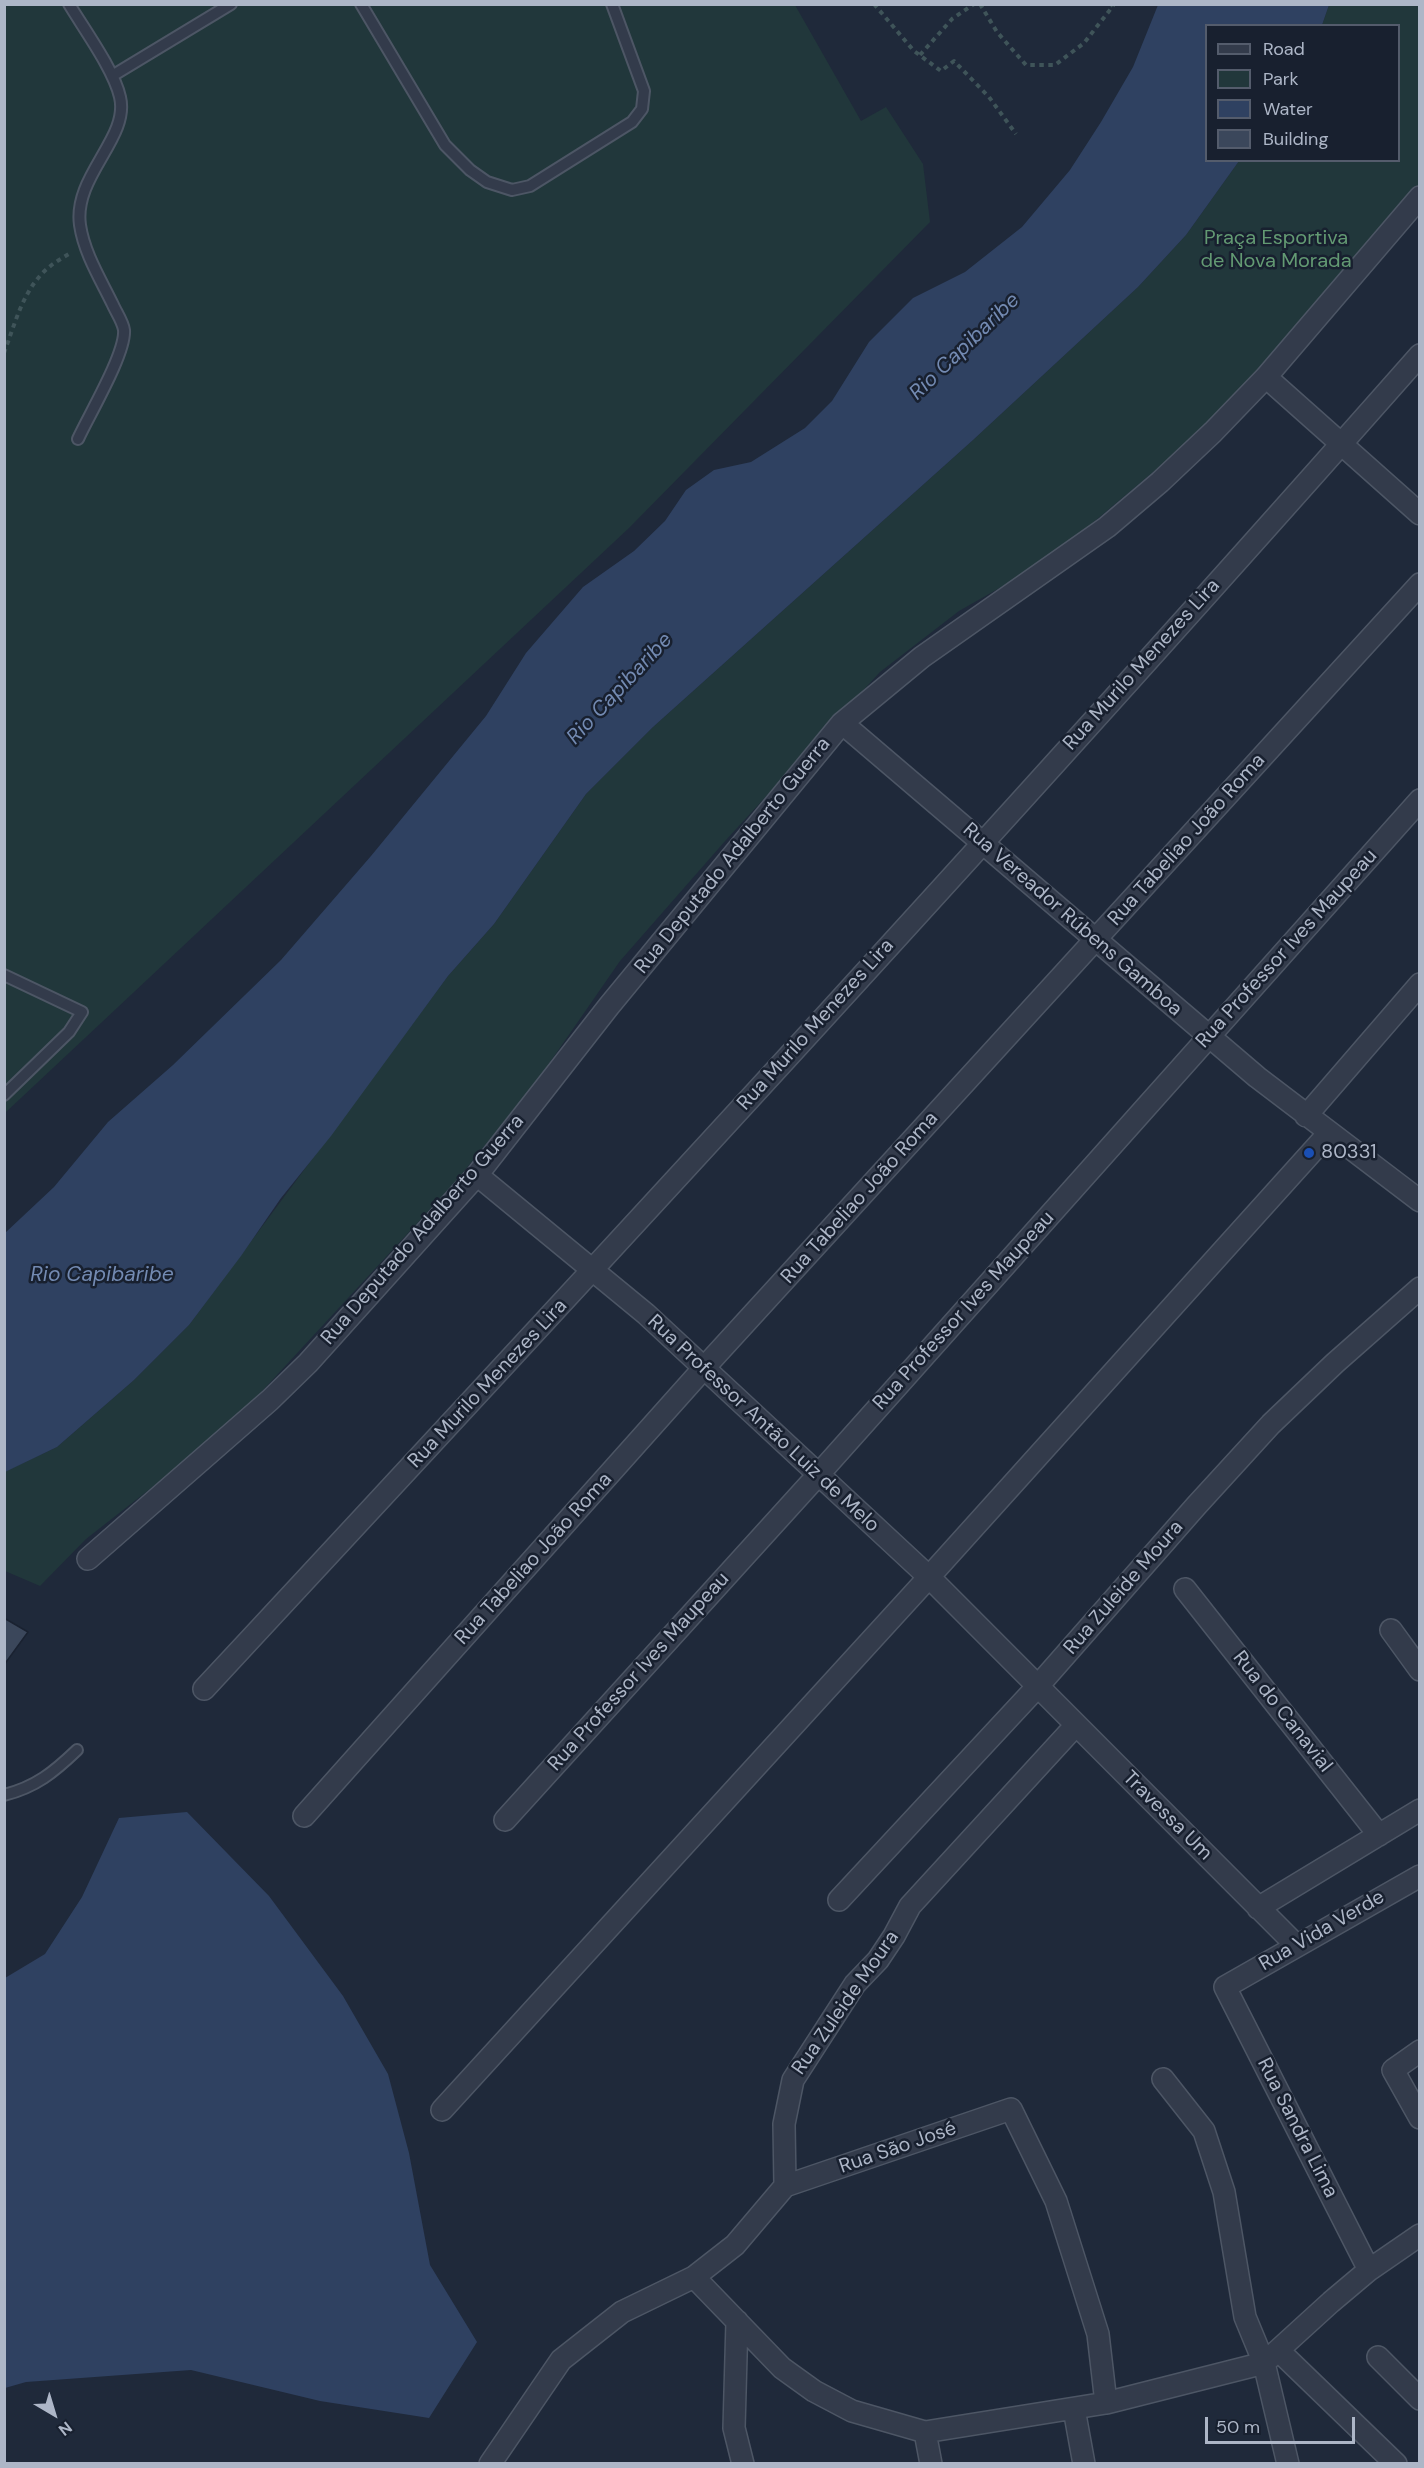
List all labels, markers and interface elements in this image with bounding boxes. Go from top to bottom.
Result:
legend [1205,24,1400,162]
text: Road [1263,37,1305,61]
text: Park [1263,67,1299,91]
text: Water [1263,97,1313,121]
text: Building [1263,127,1328,151]
park label: Praça Esportiva de Nova Morada [1200,227,1352,274]
water label: Rio Capibaribe [905,288,1025,406]
street label: Rua Murilo Menezes Lira [1059,574,1225,756]
water label: Rio Capibaribe [562,628,678,750]
street label: Rua Deputado Adalberto Guerra [630,733,836,979]
street label: Rua Tabeliao João Roma [1103,749,1271,931]
street label: Rua Vereador Rúbens Gamboa [958,818,1186,1022]
street label: Rua Professor Ives Maupeau [1191,845,1383,1053]
street label: Rua Murilo Menezes Lira [733,934,899,1116]
street label: Rua Tabeliao João Roma [776,1107,944,1289]
street label: Rua Deputado Adalberto Guerra [316,1110,530,1350]
place label: 80331 [1321,1141,1376,1165]
marker: 80331 [1302,1146,1316,1160]
street label: Rua Professor Ives Maupeau [868,1207,1060,1415]
water label: Rio Capibaribe [30,1262,174,1288]
street label: Rua Murilo Menezes Lira [403,1295,573,1473]
street label: Rua Professor Antão Luiz de Melo [642,1310,884,1538]
street label: Rua Tabeliao João Roma [450,1468,618,1650]
street label: Rua Zuleide Moura [1059,1516,1189,1660]
street label: Rua Professor Ives Maupeau [543,1568,735,1776]
street label: Rua do Canavial [1227,1647,1337,1777]
street label: Travessa Um [1117,1766,1217,1866]
street label: Rua Vida Verde [1255,1885,1389,1977]
street label: Rua Zuleide Moura [787,1926,905,2080]
street label: Rua Sandra Lima [1251,2054,1343,2202]
street label: Rua São José [836,2117,960,2179]
north arrow [24,2384,84,2444]
scale bar [1208,2405,1358,2443]
text: 50 m [1216,2415,1260,2439]
text: N [54,2417,76,2440]

